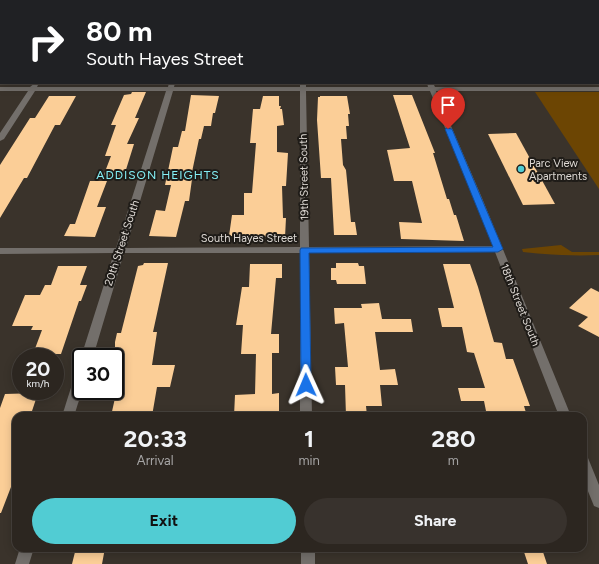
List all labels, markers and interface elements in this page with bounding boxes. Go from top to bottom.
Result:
text: 80 m [86,14,152,48]
icon: right [20,16,72,68]
text: South Hayes Street [86,48,244,70]
pin [431,88,465,129]
icon: arrive [437,94,459,116]
street label: 19th Street South [297,133,311,221]
place label: Parc View Apartments [529,157,587,183]
marker: Parc View Apartments [516,164,526,174]
district label: ADDISON HEIGHTS [96,168,220,182]
street label: 20th Street South [102,199,142,287]
street label: South Hayes Street [201,232,297,245]
street label: 18th Street South [498,262,542,348]
speed limit sign: 30 [72,348,124,400]
text: 20 [26,357,50,381]
position arrow [285,364,327,406]
text: km/h [27,377,49,390]
text: 20:33 [124,424,187,453]
text: 1 [304,424,314,453]
text: 280 [431,424,475,453]
text: Arrival [137,453,174,468]
text: min [298,453,320,468]
text: m [448,453,459,468]
button: Exit [32,498,296,544]
button: Share [304,498,567,544]

